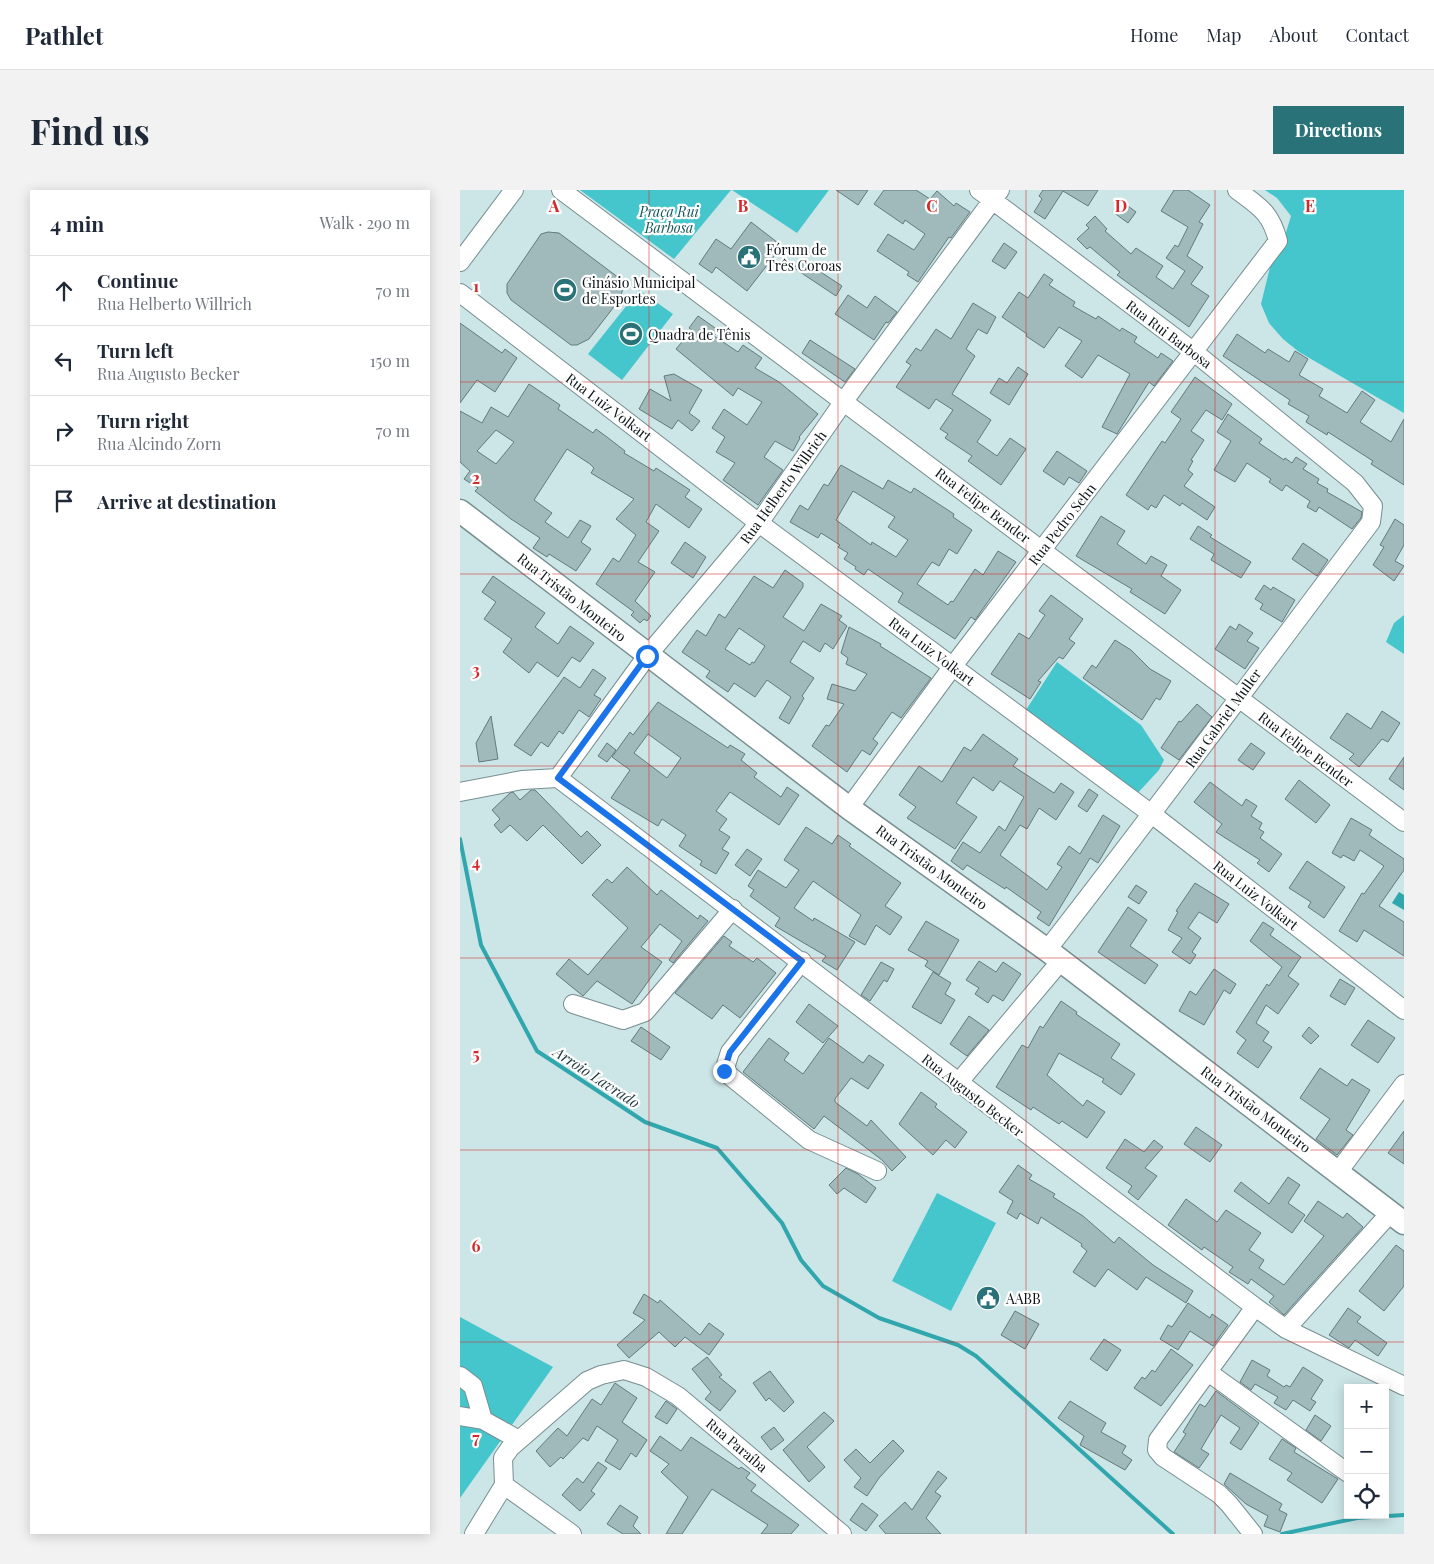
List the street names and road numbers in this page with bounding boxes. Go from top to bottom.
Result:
street label: Rua Rui Barbosa [1122,296,1216,373]
street label: Rua Luiz Volkart [562,368,657,446]
street label: Rua Helberto Willrich [735,426,831,547]
street label: Rua Felipe Bender [932,463,1035,548]
street label: Rua Pedro Sehn [1024,479,1100,569]
street label: Rua Tristão Monteiro [514,548,631,646]
street label: Rua Luiz Volkart [885,612,980,690]
street label: Rua Gabriel Muller [1181,664,1266,771]
street label: Rua Felipe Bender [1255,707,1358,792]
street label: Rua Tristão Monteiro [873,820,992,914]
street label: Rua Luiz Volkart [1210,856,1303,935]
street label: Rua Augusto Becker [918,1049,1029,1141]
street label: Rua Tristão Monteiro [1197,1061,1315,1157]
street label: Rua Paraíba [702,1414,772,1476]

